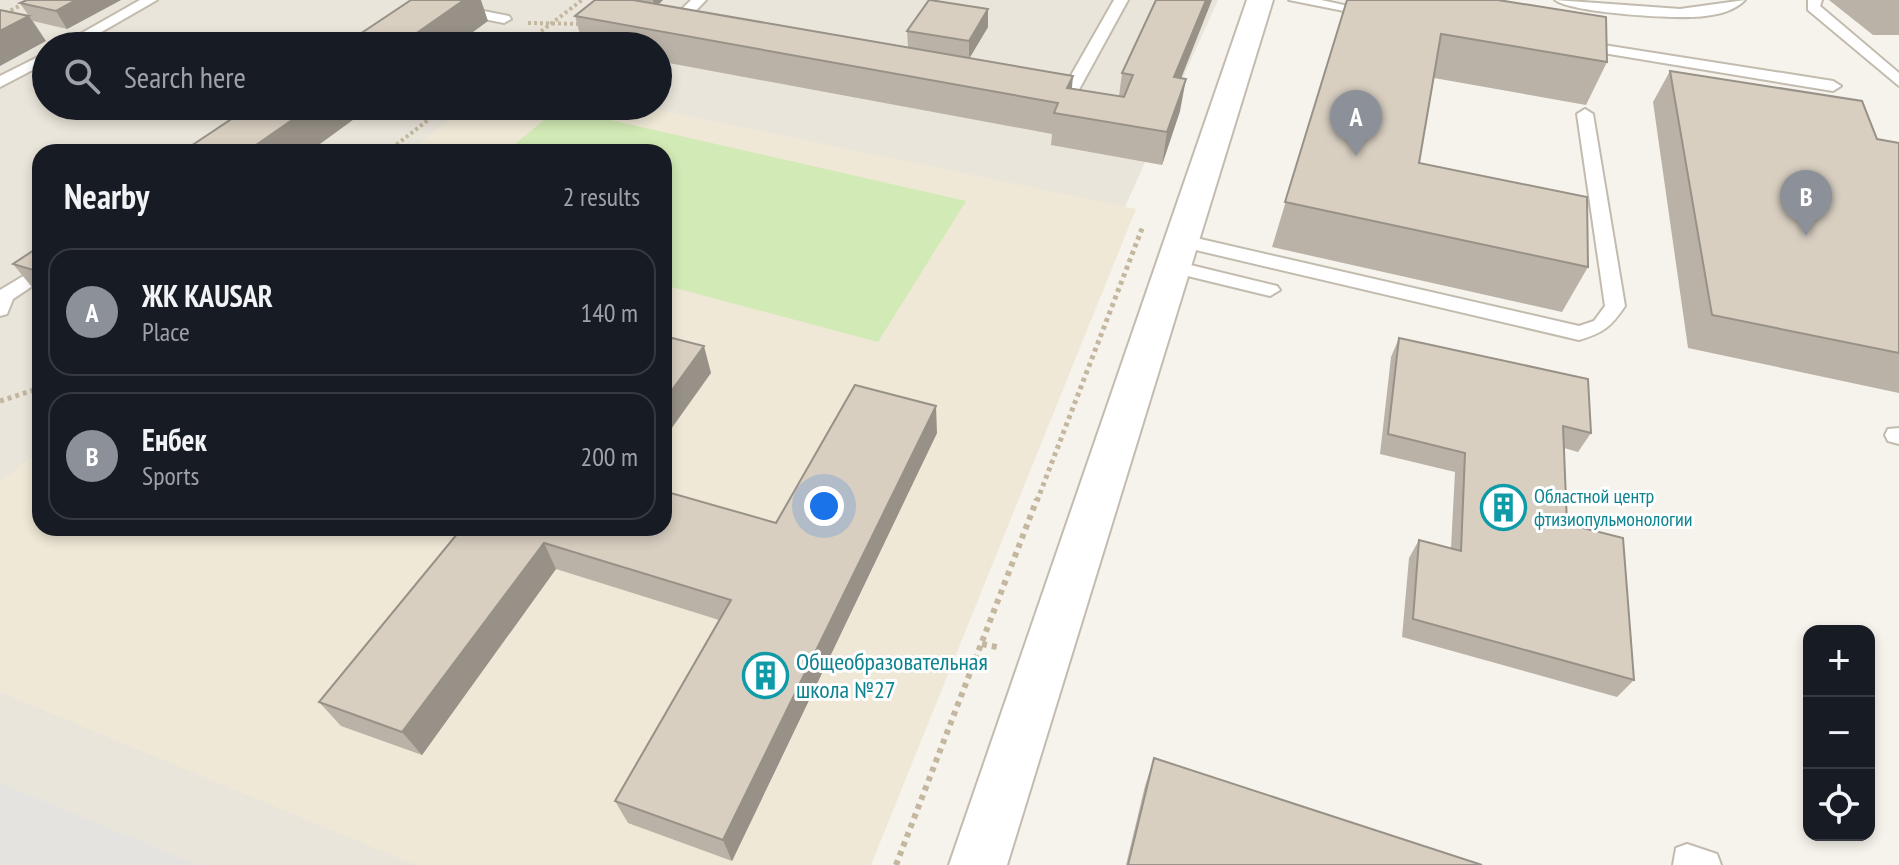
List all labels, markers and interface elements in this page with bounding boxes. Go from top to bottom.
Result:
search box [32,32,672,120]
icon: search [60,54,104,98]
text: Search here [124,57,246,96]
pin: A [1330,90,1382,156]
pin: B [1780,170,1832,236]
text: Nearby [64,174,149,218]
text: 2 results [563,180,640,213]
text: ЖК KAUSAR [142,276,273,315]
text: A [85,296,99,329]
text: 140 m [580,296,638,329]
text: Place [142,315,190,348]
text: Енбек [142,420,207,459]
text: B [86,440,98,473]
text: 200 m [580,440,638,473]
text: Sports [142,459,199,492]
building icon: Областной центр фтизиопульмонологии [1479,483,1527,531]
place label: Областной центр фтизиопульмонологии [1534,483,1693,532]
your location [804,486,844,526]
map controls [1803,625,1875,841]
button: + [1803,625,1875,697]
place label: Общеобразовательная школа №27 [796,646,988,705]
building icon: Общеобразовательная школа №27 [741,652,789,700]
button: − [1803,697,1875,769]
button: locate [1803,769,1875,841]

